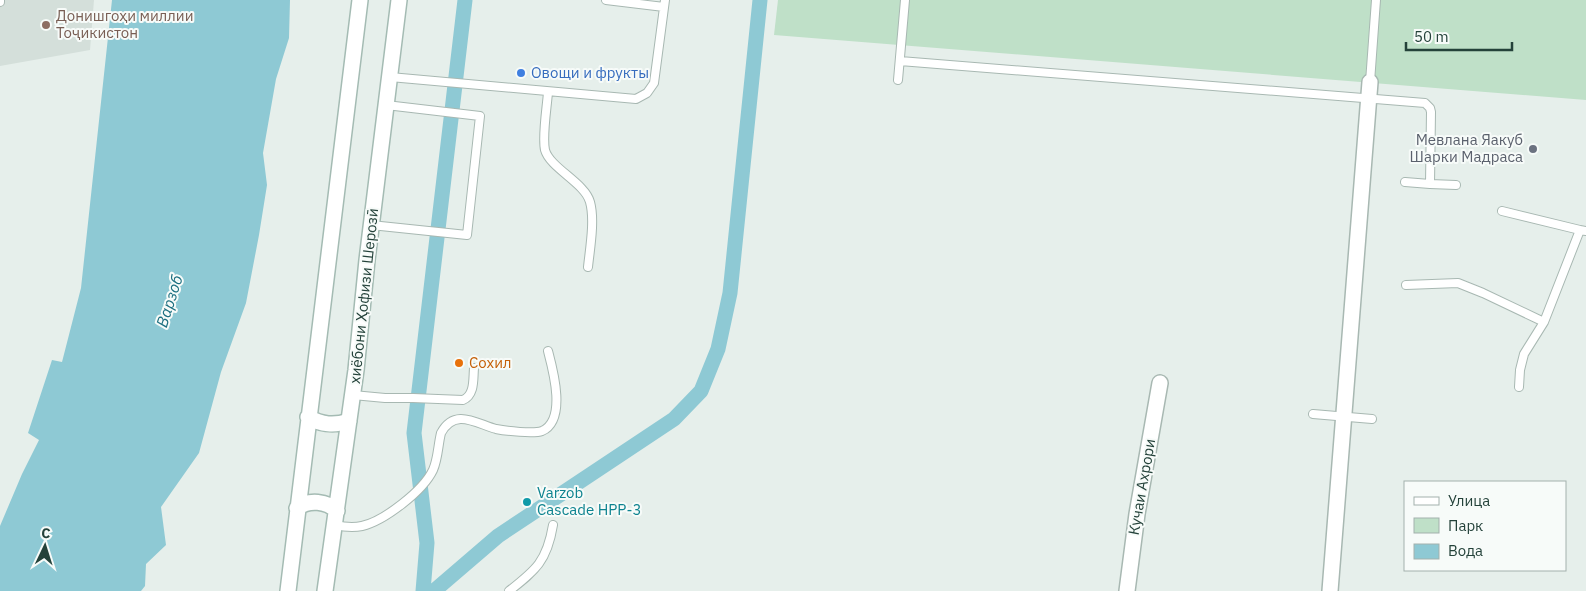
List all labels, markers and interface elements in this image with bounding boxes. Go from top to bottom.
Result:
place label: Донишгоҳи миллии Тоҷикистон [56,6,193,42]
marker: Донишгоҳи миллии Тоҷикистон [40,19,52,31]
scale bar [1406,20,1512,52]
text: 50 m [1414,27,1449,46]
place label: Овощи и фрукты [531,63,649,82]
marker: Овощи и фрукты [515,67,527,79]
place label: Мевлана Яакуб Шарки Мадраса [1410,130,1523,166]
marker: Мевлана Яакуб Шарки Мадраса [1527,143,1539,155]
street label: хиёбони Ҳофизи Шерозӣ [345,207,382,385]
water label: Варзоб [151,272,187,330]
place label: Сохил [469,353,511,372]
marker: Сохил [453,357,465,369]
street label: Кучаи Ахрори [1124,437,1159,537]
legend [1404,481,1566,571]
place label: Varzob Cascade HPP-3 [537,483,641,519]
text: Улица [1448,491,1490,510]
marker: Varzob Cascade HPP-3 [521,496,533,508]
text: Парк [1448,516,1483,535]
north arrow [20,521,70,571]
text: С [41,524,51,542]
text: Вода [1448,541,1483,560]

